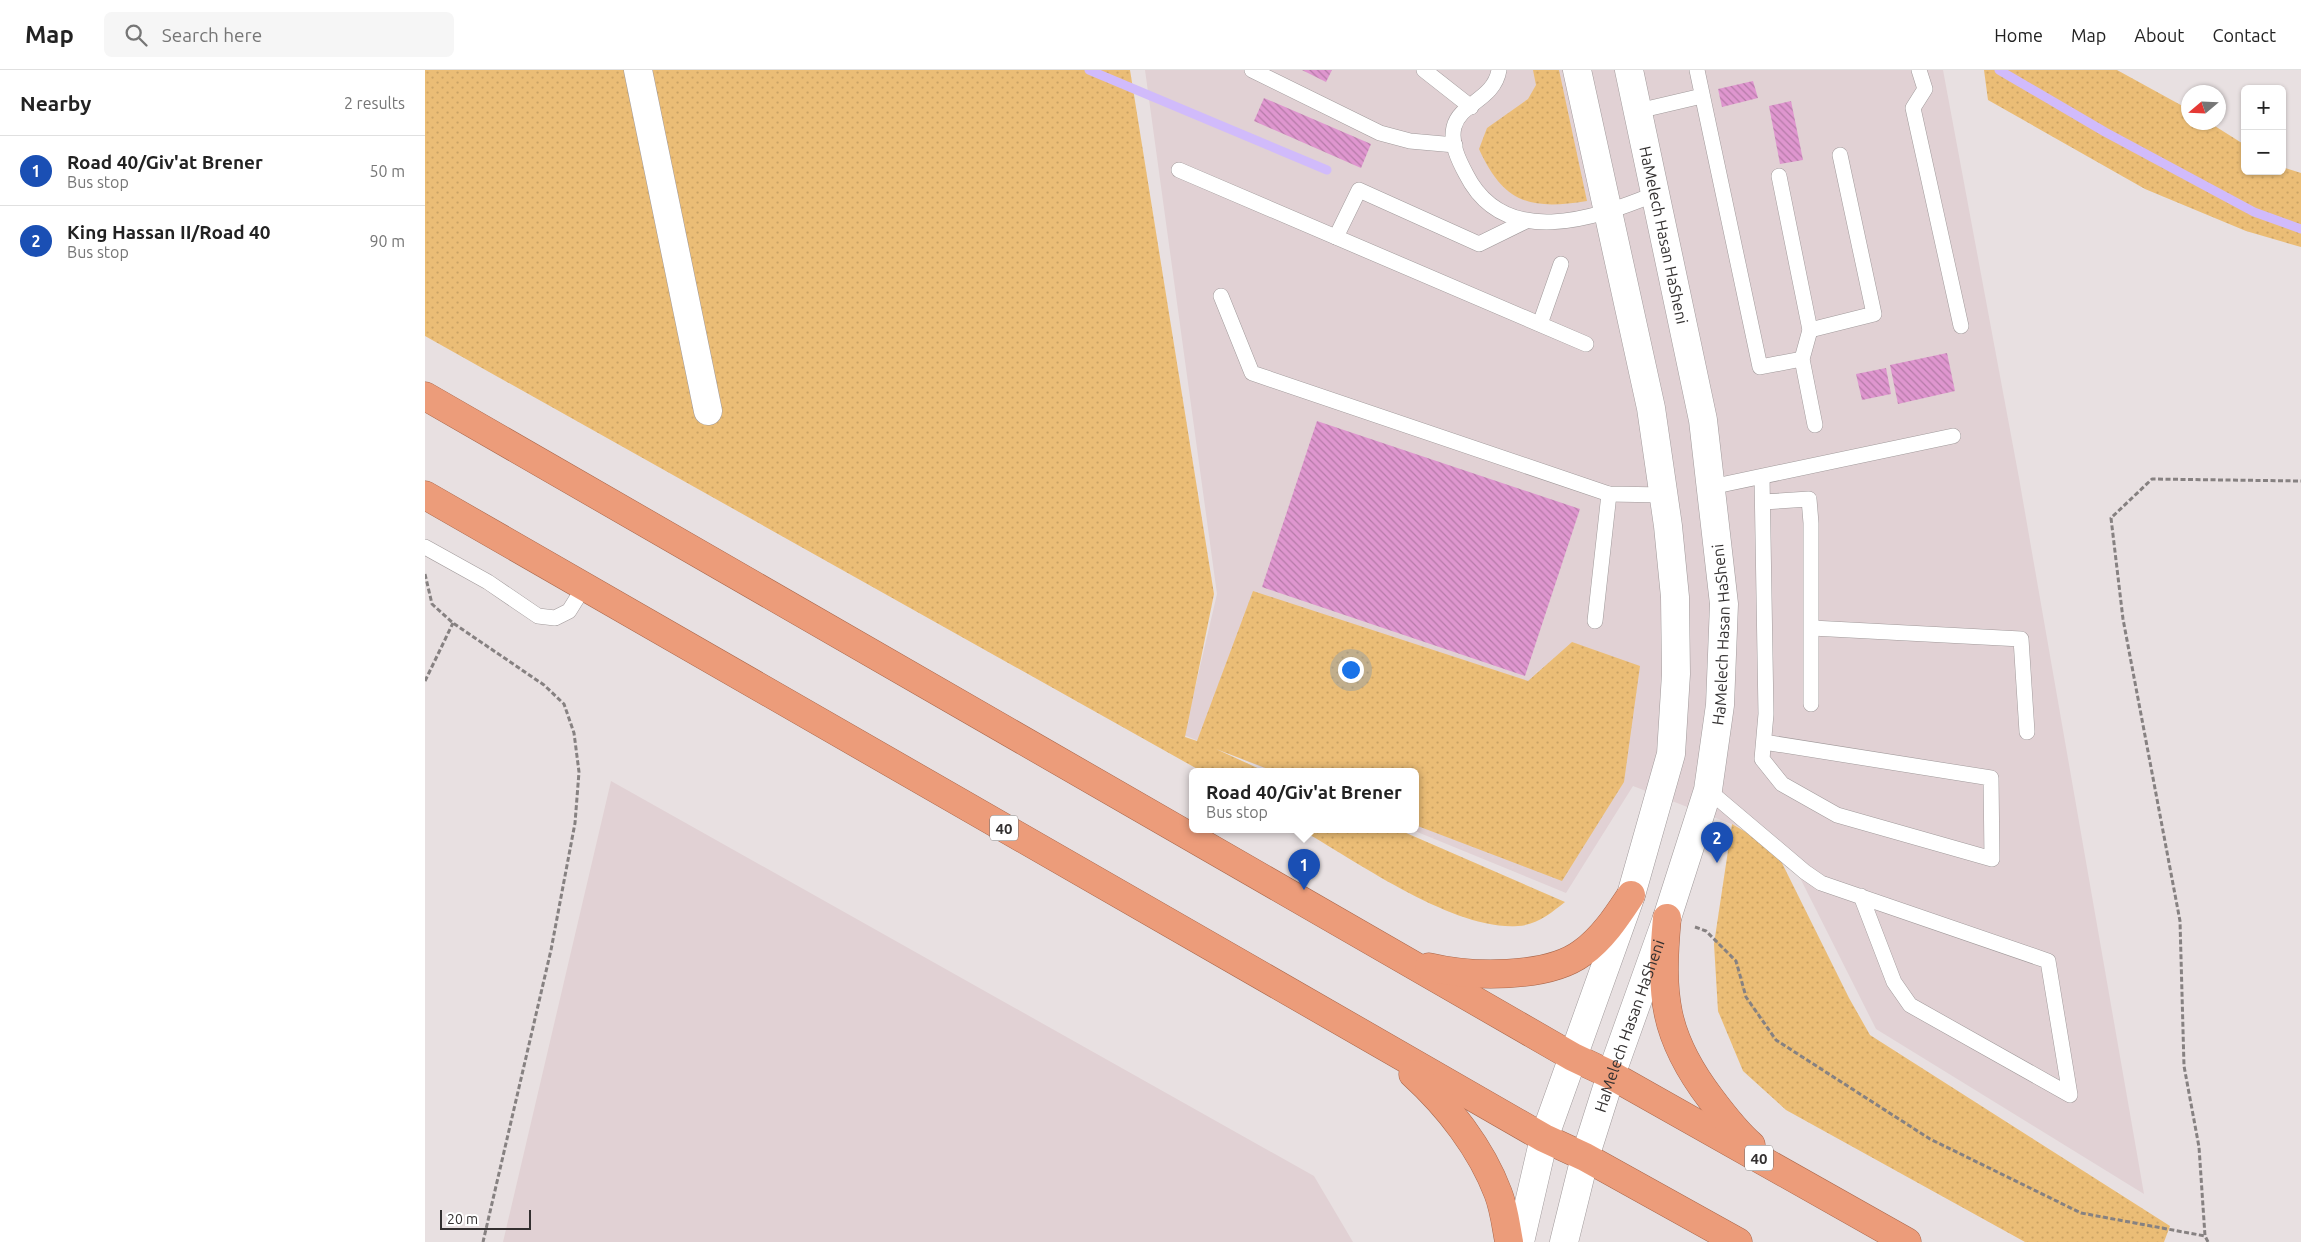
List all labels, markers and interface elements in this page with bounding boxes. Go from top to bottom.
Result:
search box [104,12,454,57]
text: Map [25,21,74,48]
icon: search [122,21,150,49]
text: Search here [162,24,262,46]
text: Home [1994,25,2043,45]
text: Map [2071,25,2106,45]
text: About [2134,25,2184,45]
text: Contact [2212,25,2276,45]
north arrow [2181,85,2226,130]
map controls [2241,85,2286,175]
button: + [2241,85,2286,130]
text: Nearby [20,91,91,115]
text: 2 results [344,94,405,112]
button: − [2241,130,2286,175]
street label: HaMelech Hasan HaSheni [1636,144,1692,326]
text: Road 40/Giv'at Brener [67,151,263,173]
text: 1 [31,162,41,180]
text: 50 m [369,162,405,180]
text: Bus stop [67,173,129,191]
text: King Hassan II/Road 40 [67,221,271,243]
text: 2 [31,232,41,250]
text: 90 m [369,232,405,250]
text: Bus stop [67,243,129,261]
street label: HaMelech Hasan HaSheni [1708,543,1733,726]
your location [1338,657,1364,683]
popup [1189,768,1419,833]
text: Road 40/Giv'at Brener [1206,781,1402,803]
text: Bus stop [1206,803,1268,821]
road number: 40 [990,816,1018,840]
pin: 2 [1701,822,1733,863]
pin: 1 [1288,849,1320,890]
street label: HaMelech Hasan HaSheni [1591,937,1668,1114]
road number: 40 [1745,1146,1773,1170]
scale bar [440,1207,531,1230]
text: 20 m [447,1211,478,1227]

